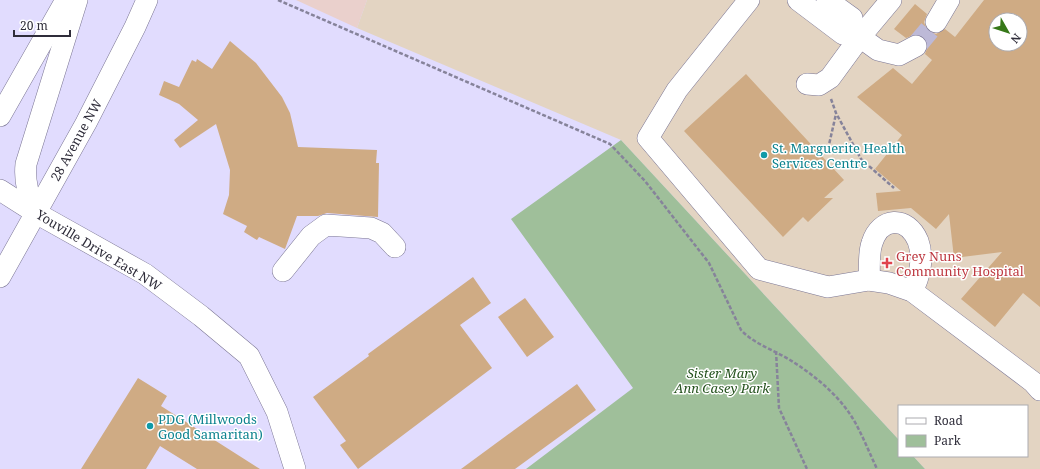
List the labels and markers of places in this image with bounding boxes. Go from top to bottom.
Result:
place label: St. Marguerite Health Services Centre [772,139,905,172]
marker: St. Marguerite Health Services Centre [759,150,769,160]
place label: Grey Nuns Community Hospital [896,247,1024,280]
marker: Grey Nuns Community Hospital [881,257,893,269]
place label: PDG (Millwoods Good Samaritan) [158,410,263,443]
marker: PDG (Millwoods Good Samaritan) [145,421,155,431]

